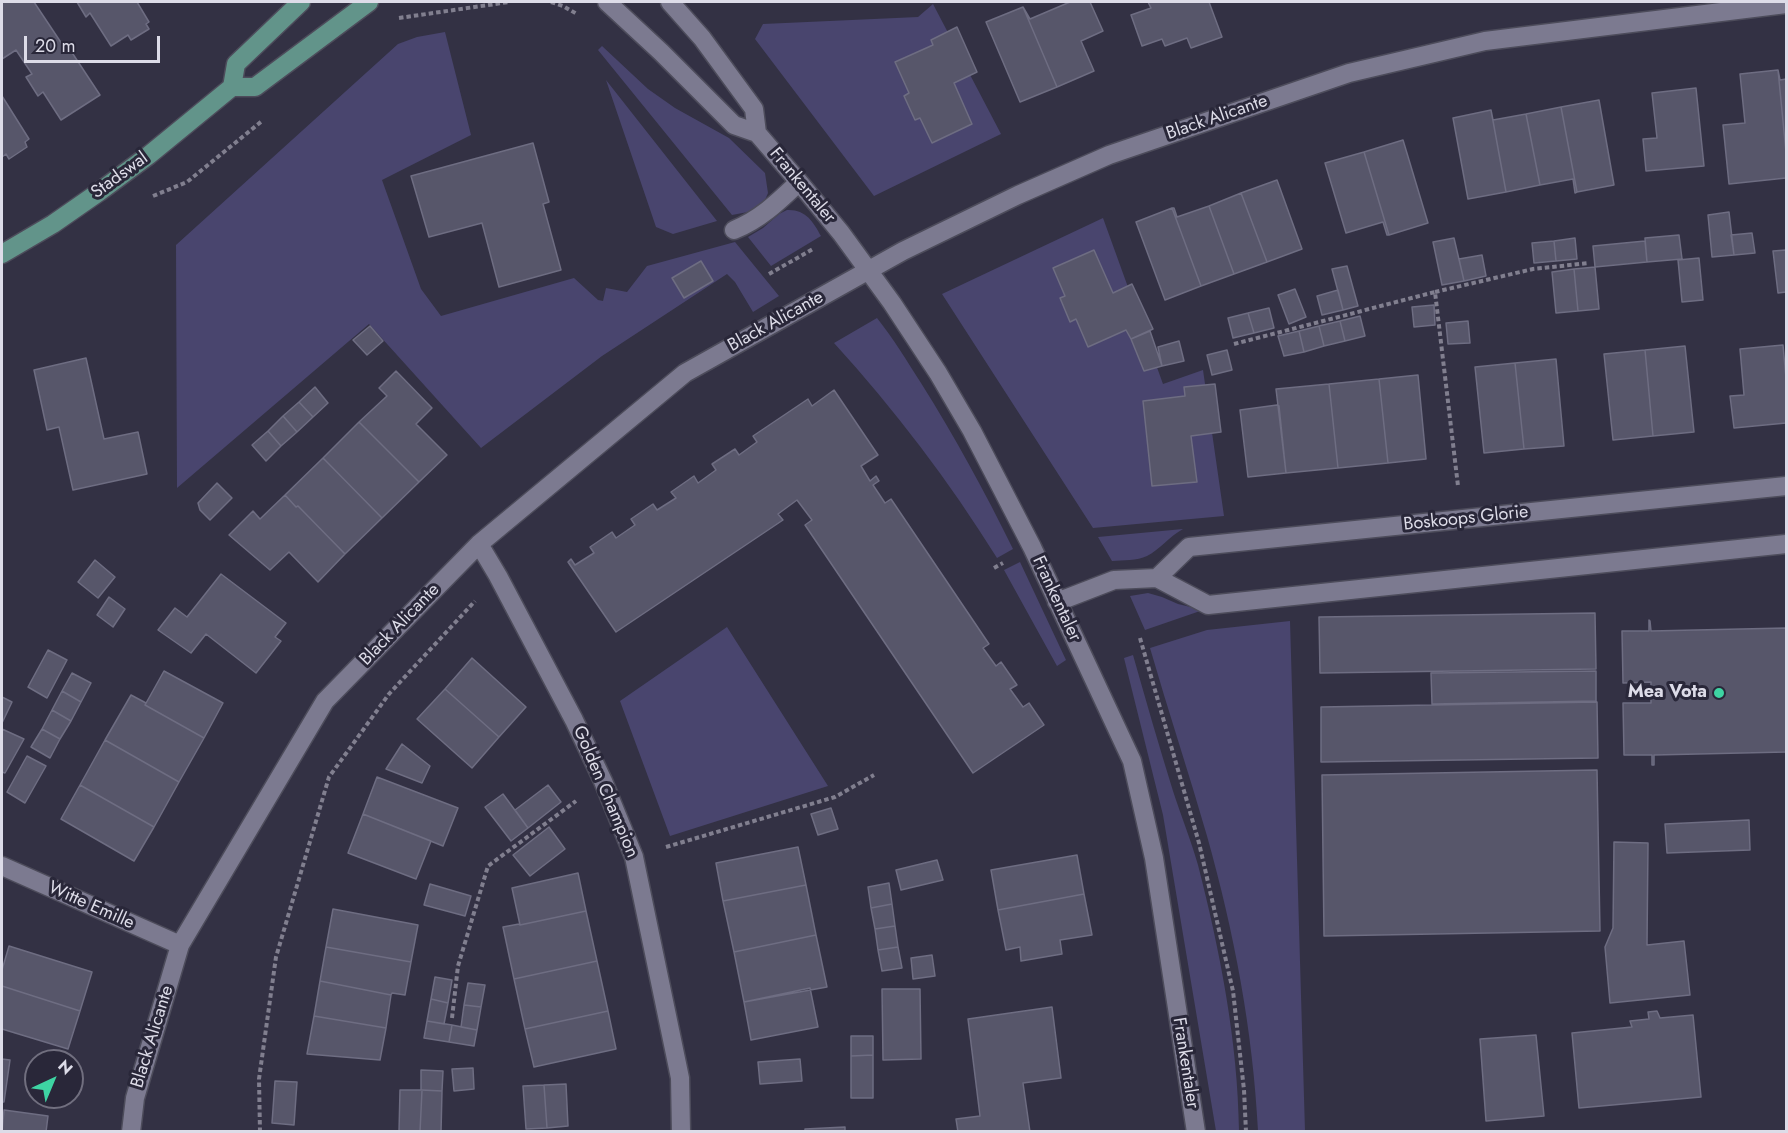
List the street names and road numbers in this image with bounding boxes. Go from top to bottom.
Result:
street label: Black Alicante [1163,91,1271,145]
street label: Frankentaler [764,144,840,228]
street label: Stadswal [87,148,153,204]
street label: Black Alicante [725,287,827,357]
street label: Boskoops Glorie [1403,502,1529,536]
street label: Frankentaler [1027,553,1085,645]
street label: Black Alicante [355,579,445,671]
street label: Golden Champion [568,723,642,861]
street label: Witte Emille [45,877,137,935]
street label: Black Alicante [127,983,179,1091]
street label: Frankentaler [1167,1016,1203,1110]

